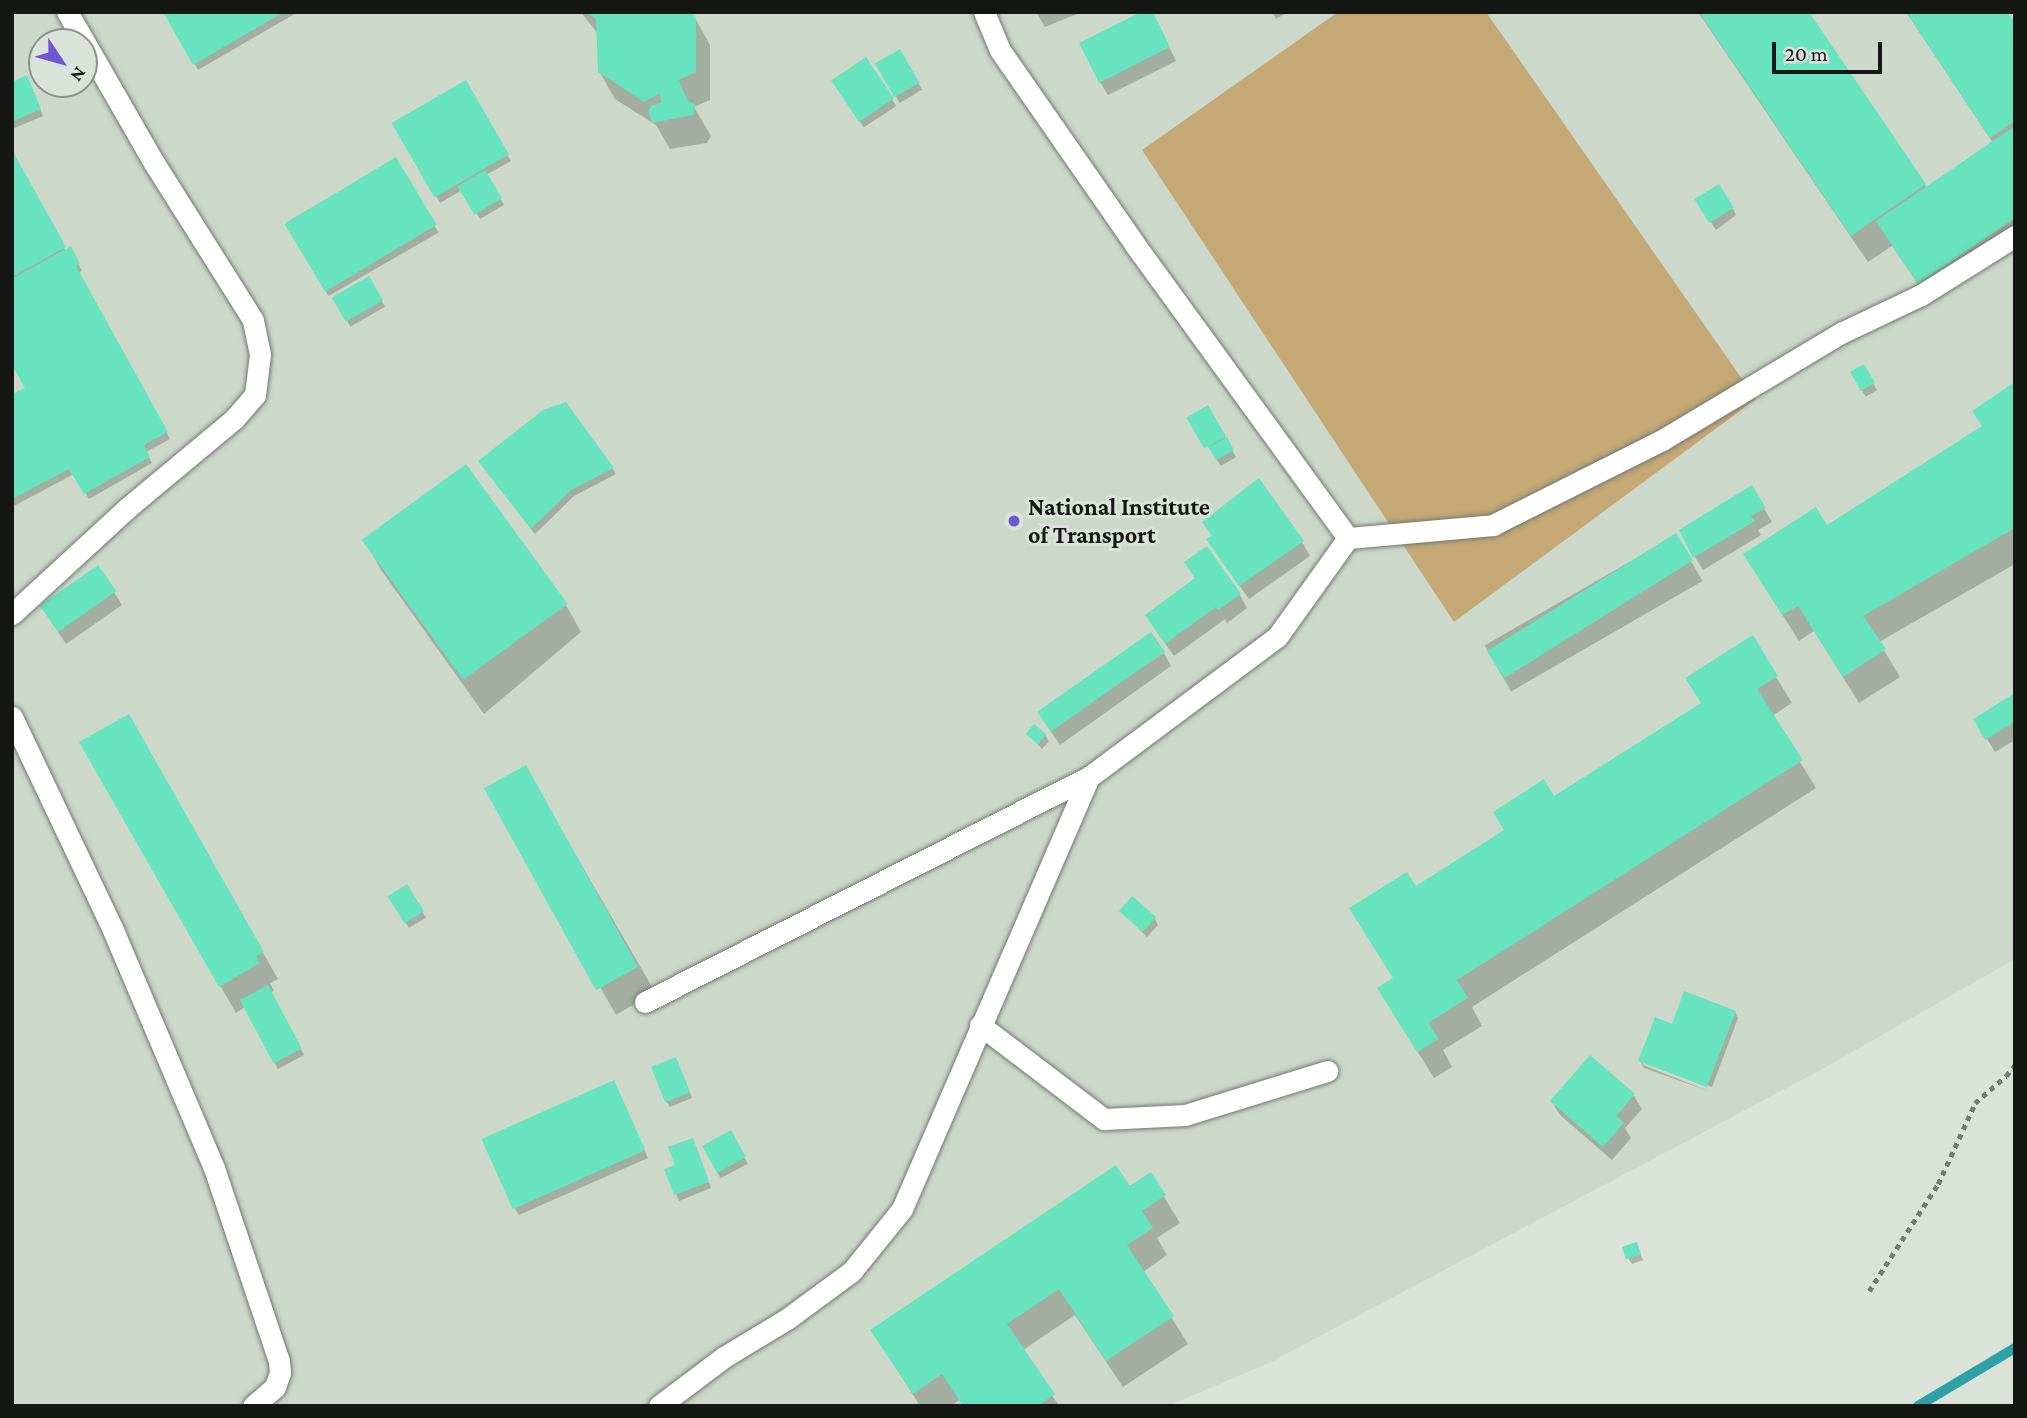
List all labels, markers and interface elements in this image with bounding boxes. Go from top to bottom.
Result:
north arrow [28,28,98,98]
scale bar [1775,28,1885,72]
text: 20 m [1785,42,1828,66]
text: N [66,63,91,86]
place label: National Institute of Transport [1028,493,1210,549]
marker: National Institute of Transport [1006,513,1022,529]

